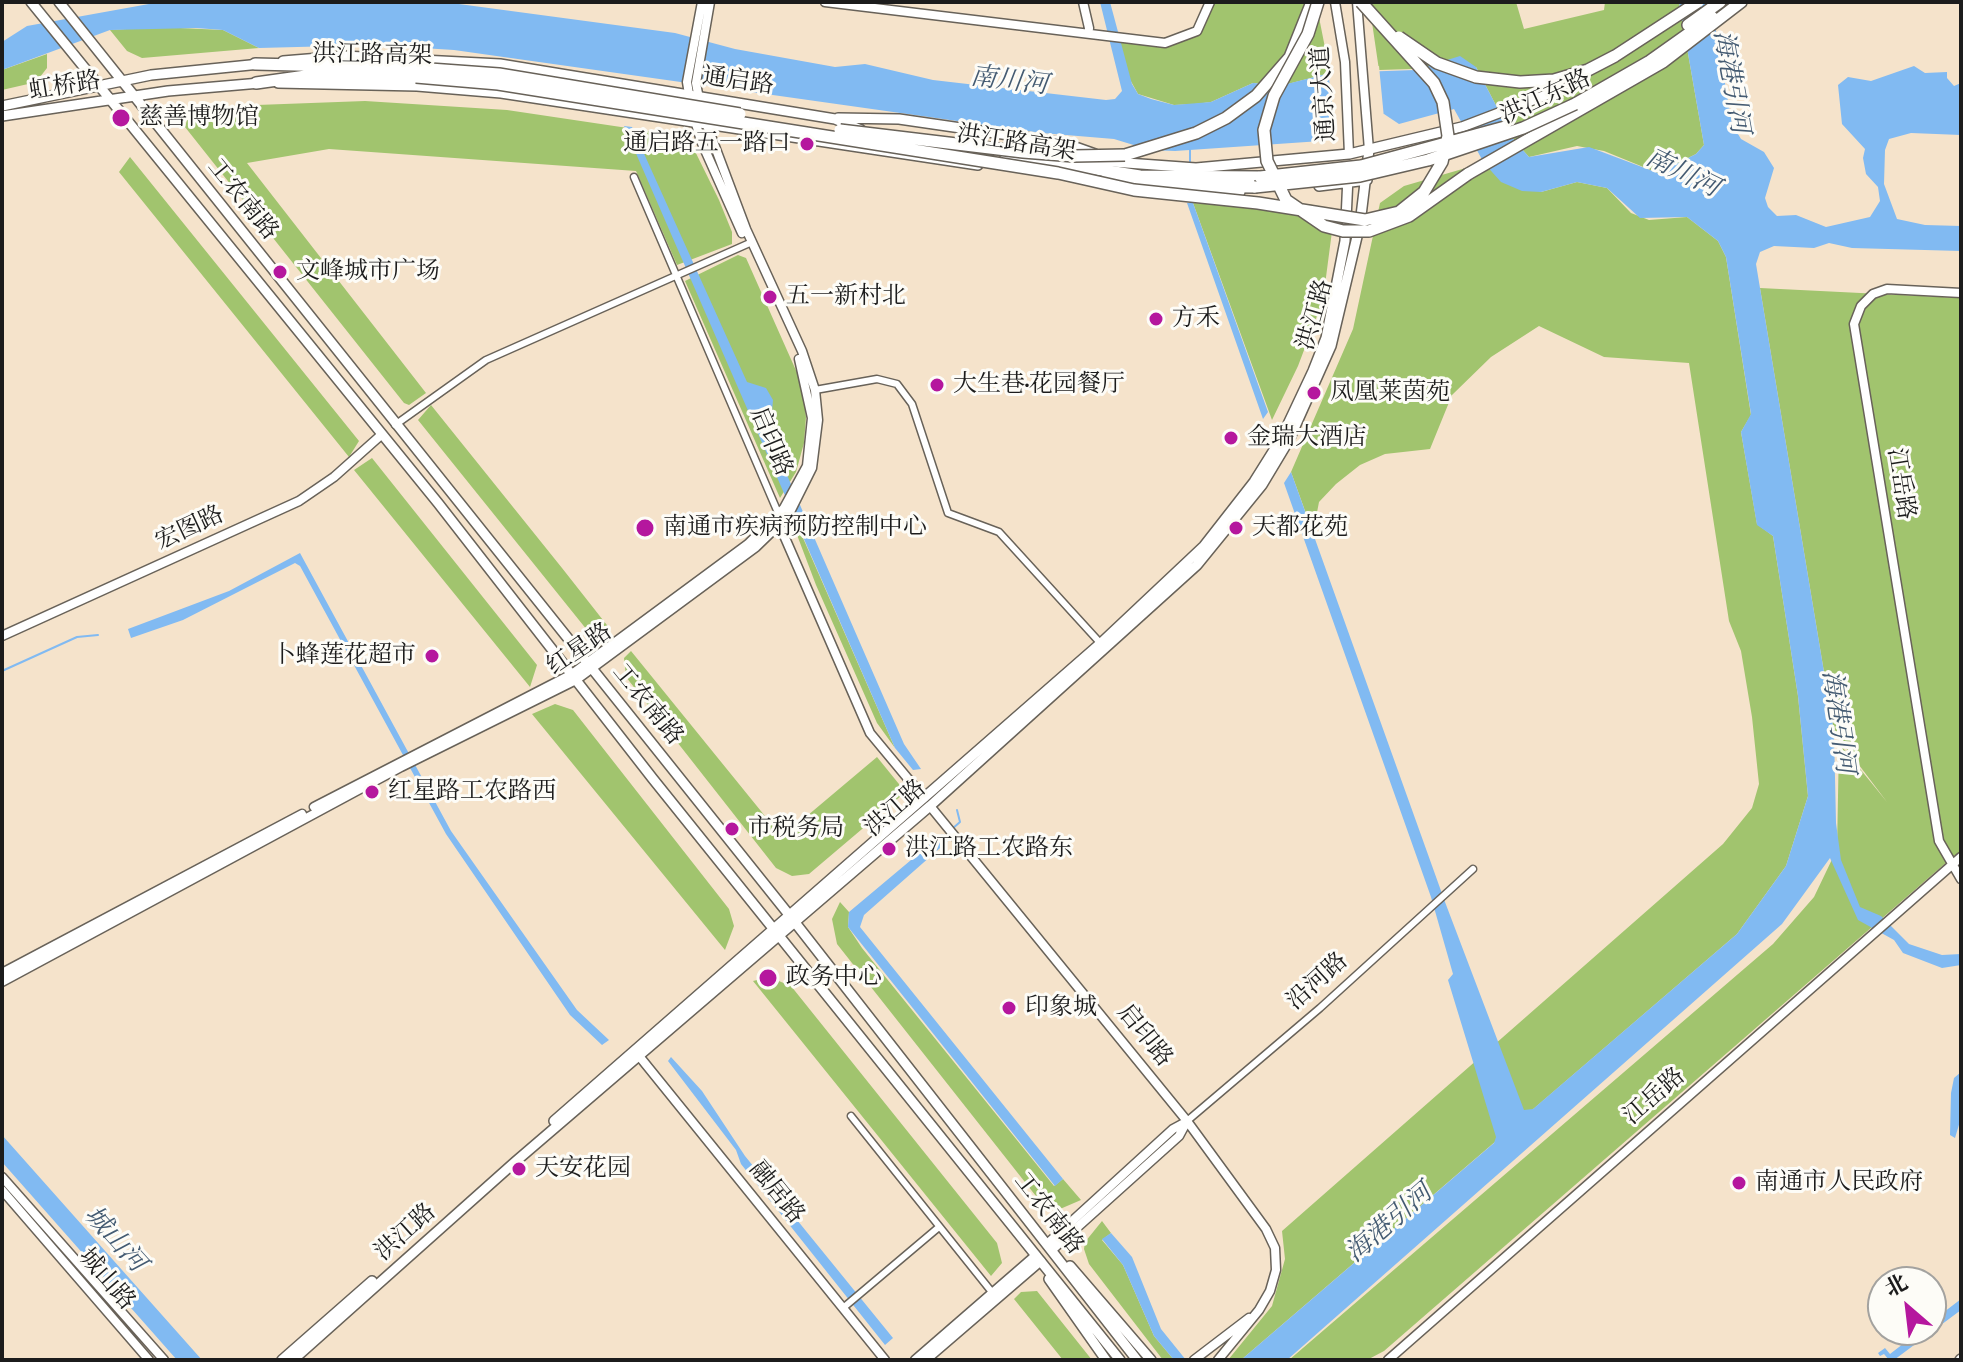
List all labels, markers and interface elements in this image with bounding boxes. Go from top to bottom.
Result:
water label: 海港引河 [1706,28,1754,136]
street label: 洪江路高架 [312,41,432,71]
street label: 通京大道 [1307,45,1343,143]
water label: 南川河 [968,62,1050,102]
street label: 通启路 [700,63,776,101]
street label: 洪江东路 [1496,65,1596,131]
street label: 虹桥路 [27,67,103,107]
place label: 慈善博物馆 [139,104,259,132]
marker: 慈善博物馆 [110,107,132,129]
street label: 洪江路高架 [954,120,1078,168]
place label: 通启路五一路口 [623,130,791,158]
marker: 通启路五一路口 [798,135,816,153]
water label: 南川河 [1640,143,1724,205]
street label: 工农南路 [201,154,283,246]
place label: 文峰城市广场 [296,258,440,286]
marker: 文峰城市广场 [271,263,289,281]
street label: 洪江路 [1292,276,1340,354]
place label: 五一新村北 [786,283,906,311]
marker: 五一新村北 [761,288,779,306]
place label: 方禾 [1172,305,1220,333]
marker: 方禾 [1147,310,1165,328]
place label: 大生巷·花园餐厅 [953,371,1125,399]
marker: 大生巷·花园餐厅 [928,376,946,394]
place label: 凤凰莱茵苑 [1330,379,1450,407]
marker: 凤凰莱茵苑 [1305,384,1323,402]
street label: 启印路 [743,403,797,481]
place label: 金瑞大酒店 [1247,424,1367,452]
marker: 金瑞大酒店 [1222,429,1240,447]
street label: 江岳路 [1880,446,1920,522]
street label: 宏图路 [151,501,229,557]
place label: 南通市疾病预防控制中心 [663,514,927,542]
place label: 天都花苑 [1252,514,1348,542]
marker: 南通市疾病预防控制中心 [634,517,656,539]
marker: 天都花苑 [1227,519,1245,537]
street label: 红星路 [542,618,618,682]
place label: 卜蜂莲花超市 [272,642,416,670]
marker: 卜蜂莲花超市 [423,647,441,665]
street label: 工农南路 [606,659,688,751]
water label: 海港引河 [1814,668,1860,776]
street label: 洪江路 [859,775,933,843]
place label: 红星路工农路西 [388,778,556,806]
marker: 红星路工农路西 [363,783,381,801]
place label: 市税务局 [748,815,844,843]
marker: 市税务局 [723,820,741,838]
place label: 洪江路工农路东 [905,835,1073,863]
marker: 洪江路工农路东 [880,840,898,858]
street label: 沿河路 [1282,947,1354,1017]
place label: 政务中心 [786,964,882,992]
marker: 政务中心 [757,967,779,989]
place label: 印象城 [1025,994,1097,1022]
marker: 印象城 [1000,999,1018,1017]
street label: 启印路 [1110,999,1178,1073]
street label: 江岳路 [1618,1063,1692,1131]
place label: 天安花园 [535,1155,631,1183]
street label: 融居路 [742,1156,810,1230]
marker: 天安花园 [510,1160,528,1178]
street label: 工农南路 [1007,1167,1089,1261]
place label: 南通市人民政府 [1755,1169,1923,1197]
marker: 南通市人民政府 [1730,1174,1748,1192]
water label: 海港引河 [1341,1178,1439,1270]
street label: 洪江路 [370,1198,442,1268]
water label: 城山河 [76,1201,152,1279]
street label: 城山路 [72,1243,140,1317]
north arrow [1867,1266,1947,1346]
text: 北 [1880,1269,1912,1303]

